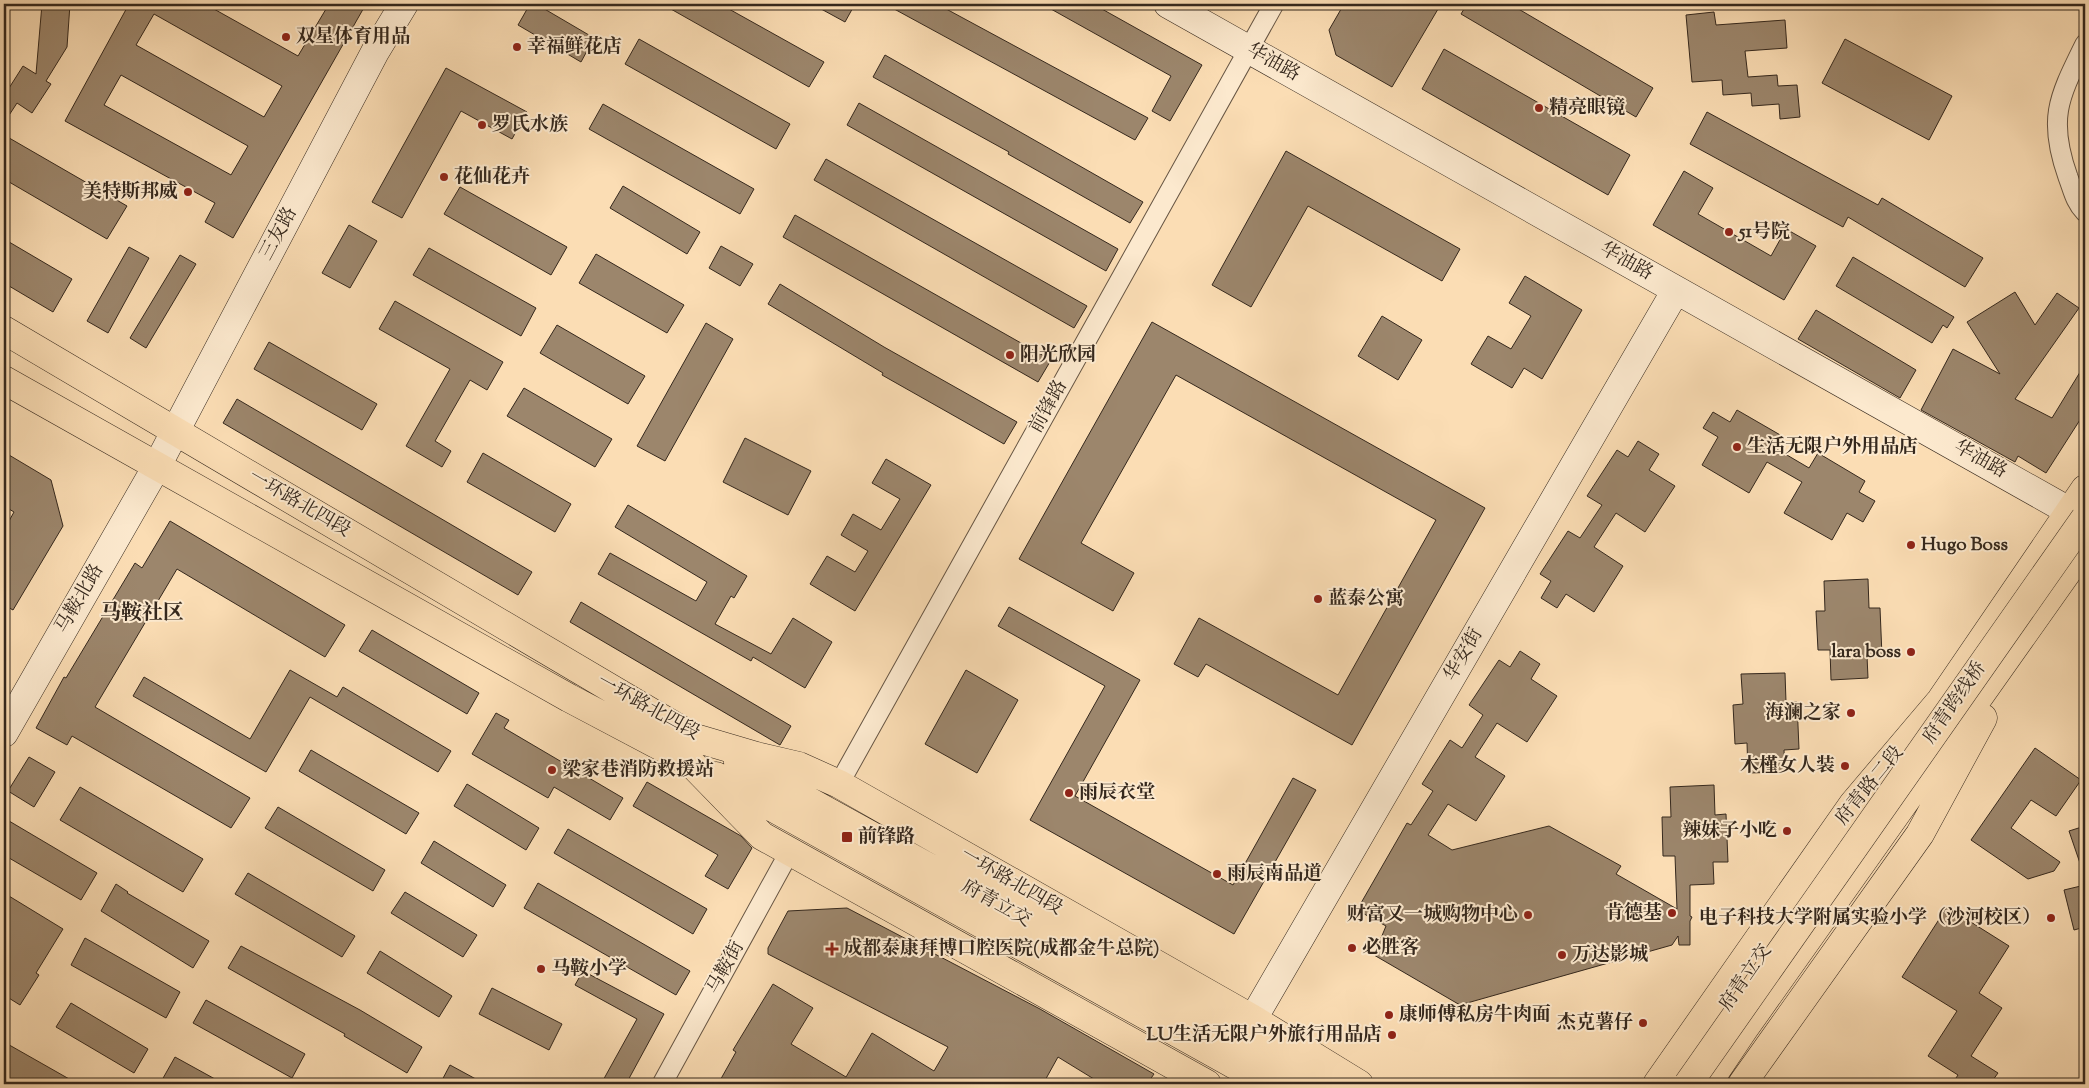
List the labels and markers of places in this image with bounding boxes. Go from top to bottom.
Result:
place label: 双星体育用品 [296,24,410,51]
marker: 双星体育用品 [280,31,292,43]
place label: 幸福鲜花店 [527,34,622,61]
marker: 幸福鲜花店 [511,41,523,53]
place label: 精亮眼镜 [1549,95,1625,122]
marker: 精亮眼镜 [1533,102,1545,114]
place label: 罗氏水族 [492,112,568,139]
marker: 罗氏水族 [476,119,488,131]
place label: 花仙花卉 [454,164,530,191]
marker: 花仙花卉 [438,171,450,183]
place label: 美特斯邦威 [83,179,178,206]
marker: 美特斯邦威 [182,186,194,198]
place label: 51号院 [1737,219,1790,246]
marker: 51号院 [1723,226,1735,238]
place label: 阳光欣园 [1020,342,1096,369]
marker: 阳光欣园 [1004,349,1016,361]
place label: 生活无限户外用品店 [1747,434,1918,461]
marker: 生活无限户外用品店 [1731,441,1743,453]
place label: Hugo Boss [1921,532,2008,559]
marker: Hugo Boss [1905,539,1917,551]
place label: 蓝泰公寓 [1328,586,1404,613]
marker: 蓝泰公寓 [1312,593,1324,605]
place label: lara boss [1832,639,1902,666]
marker: lara boss [1905,646,1917,658]
place label: 海澜之家 [1765,700,1841,727]
marker: 海澜之家 [1845,707,1857,719]
place label: 木槿女人装 [1740,753,1835,780]
place label: 梁家巷消防救援站 [562,757,714,784]
marker: 木槿女人装 [1839,760,1851,772]
marker: 梁家巷消防救援站 [546,764,558,776]
place label: 雨辰衣堂 [1079,780,1155,807]
marker: 雨辰衣堂 [1063,787,1075,799]
place label: 辣妹子小吃 [1682,818,1777,845]
place label: 前锋路 [858,824,915,851]
marker: 辣妹子小吃 [1781,825,1793,837]
marker: 前锋路 [840,830,854,844]
place label: 雨辰南品道 [1227,861,1322,888]
marker: 雨辰南品道 [1211,868,1223,880]
place label: 肯德基 [1605,900,1662,927]
place label: 财富又一城购物中心 [1347,902,1518,929]
place label: 电子科技大学附属实验小学（沙河校区） [1699,905,2041,932]
marker: 肯德基 [1666,907,1678,919]
marker: 财富又一城购物中心 [1522,909,1534,921]
marker: 电子科技大学附属实验小学（沙河校区） [2045,912,2057,924]
place label: 必胜客 [1362,935,1419,962]
place label: 成都泰康拜博口腔医院(成都金牛总院) [843,936,1159,963]
marker: 成都泰康拜博口腔医院(成都金牛总院) [825,942,839,956]
marker: 必胜客 [1346,942,1358,954]
place label: 万达影城 [1572,942,1648,969]
marker: 万达影城 [1556,949,1568,961]
place label: 马鞍小学 [551,956,627,983]
marker: 马鞍小学 [535,963,547,975]
place label: 康师傅私房牛肉面 [1399,1002,1551,1029]
marker: 康师傅私房牛肉面 [1383,1009,1395,1021]
place label: 杰克薯仔 [1557,1010,1633,1037]
marker: 杰克薯仔 [1637,1017,1649,1029]
place label: LU生活无限户外旅行用品店 [1147,1022,1382,1049]
marker: LU生活无限户外旅行用品店 [1386,1029,1398,1041]

